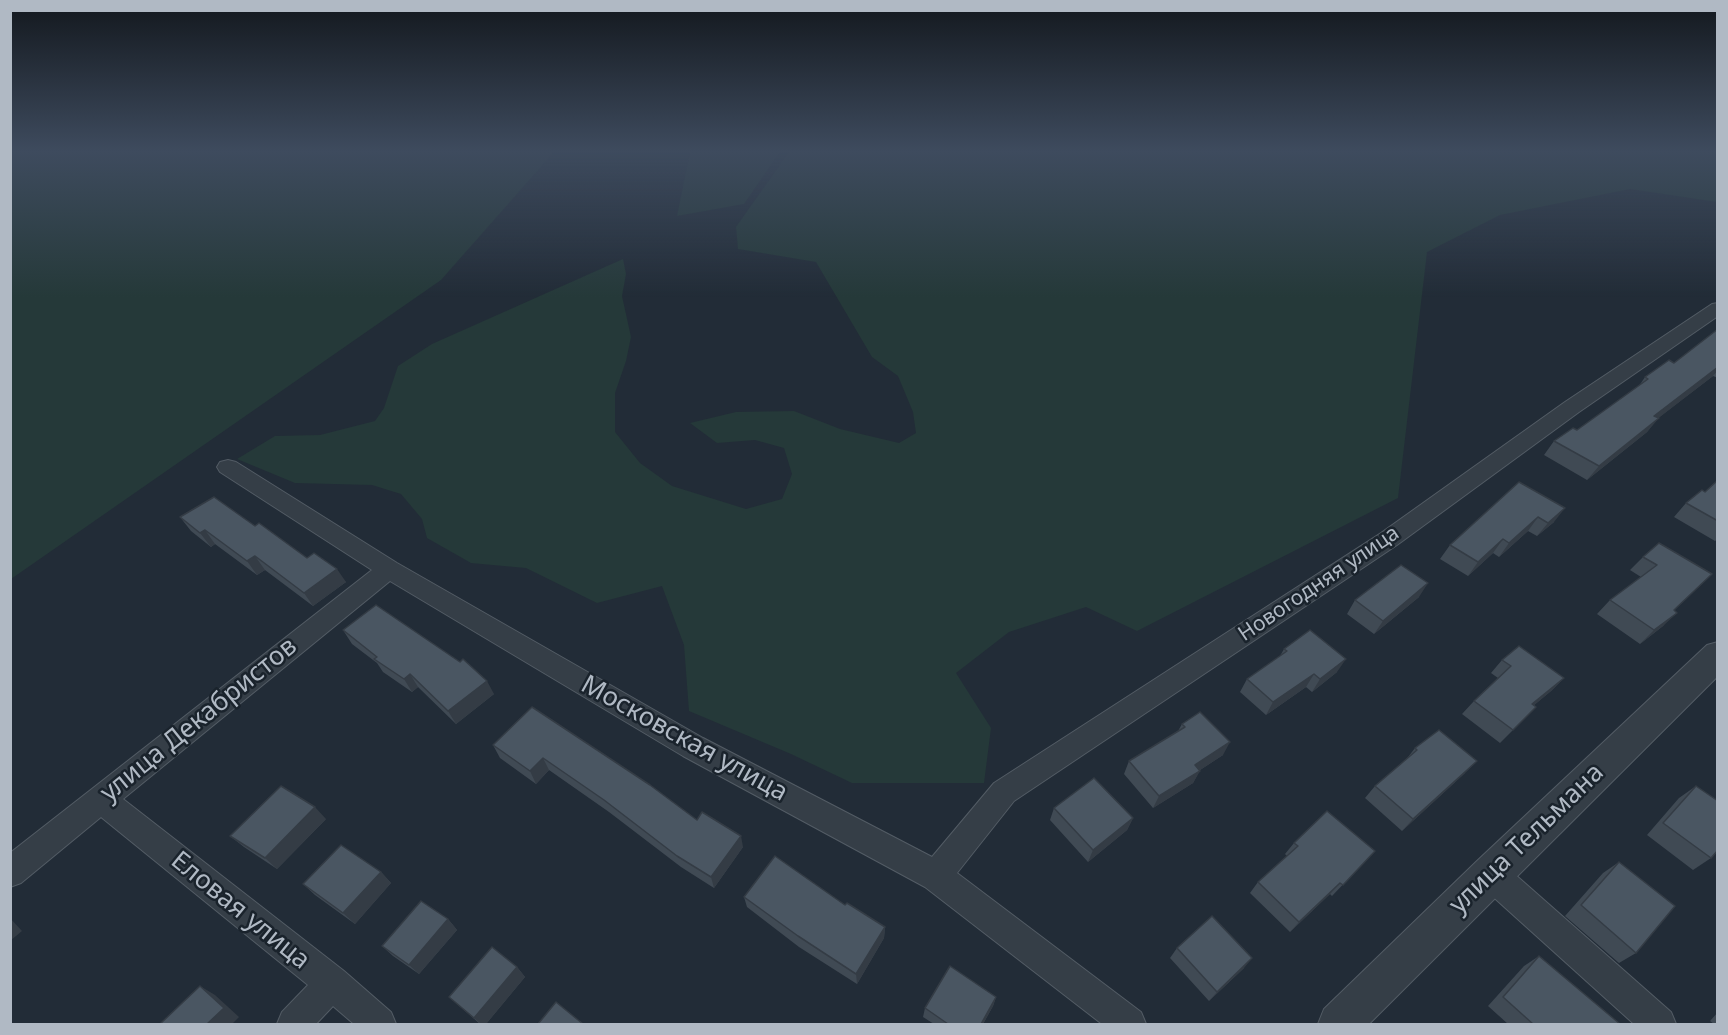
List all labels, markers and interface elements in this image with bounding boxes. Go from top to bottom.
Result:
street label: Новогодняя улица [1234,521,1404,647]
street label: улица Декабристов [94,631,304,809]
street label: Московская улица [575,669,793,809]
street label: улица Тельмана [1443,757,1611,921]
street label: Еловая улица [164,845,316,977]

